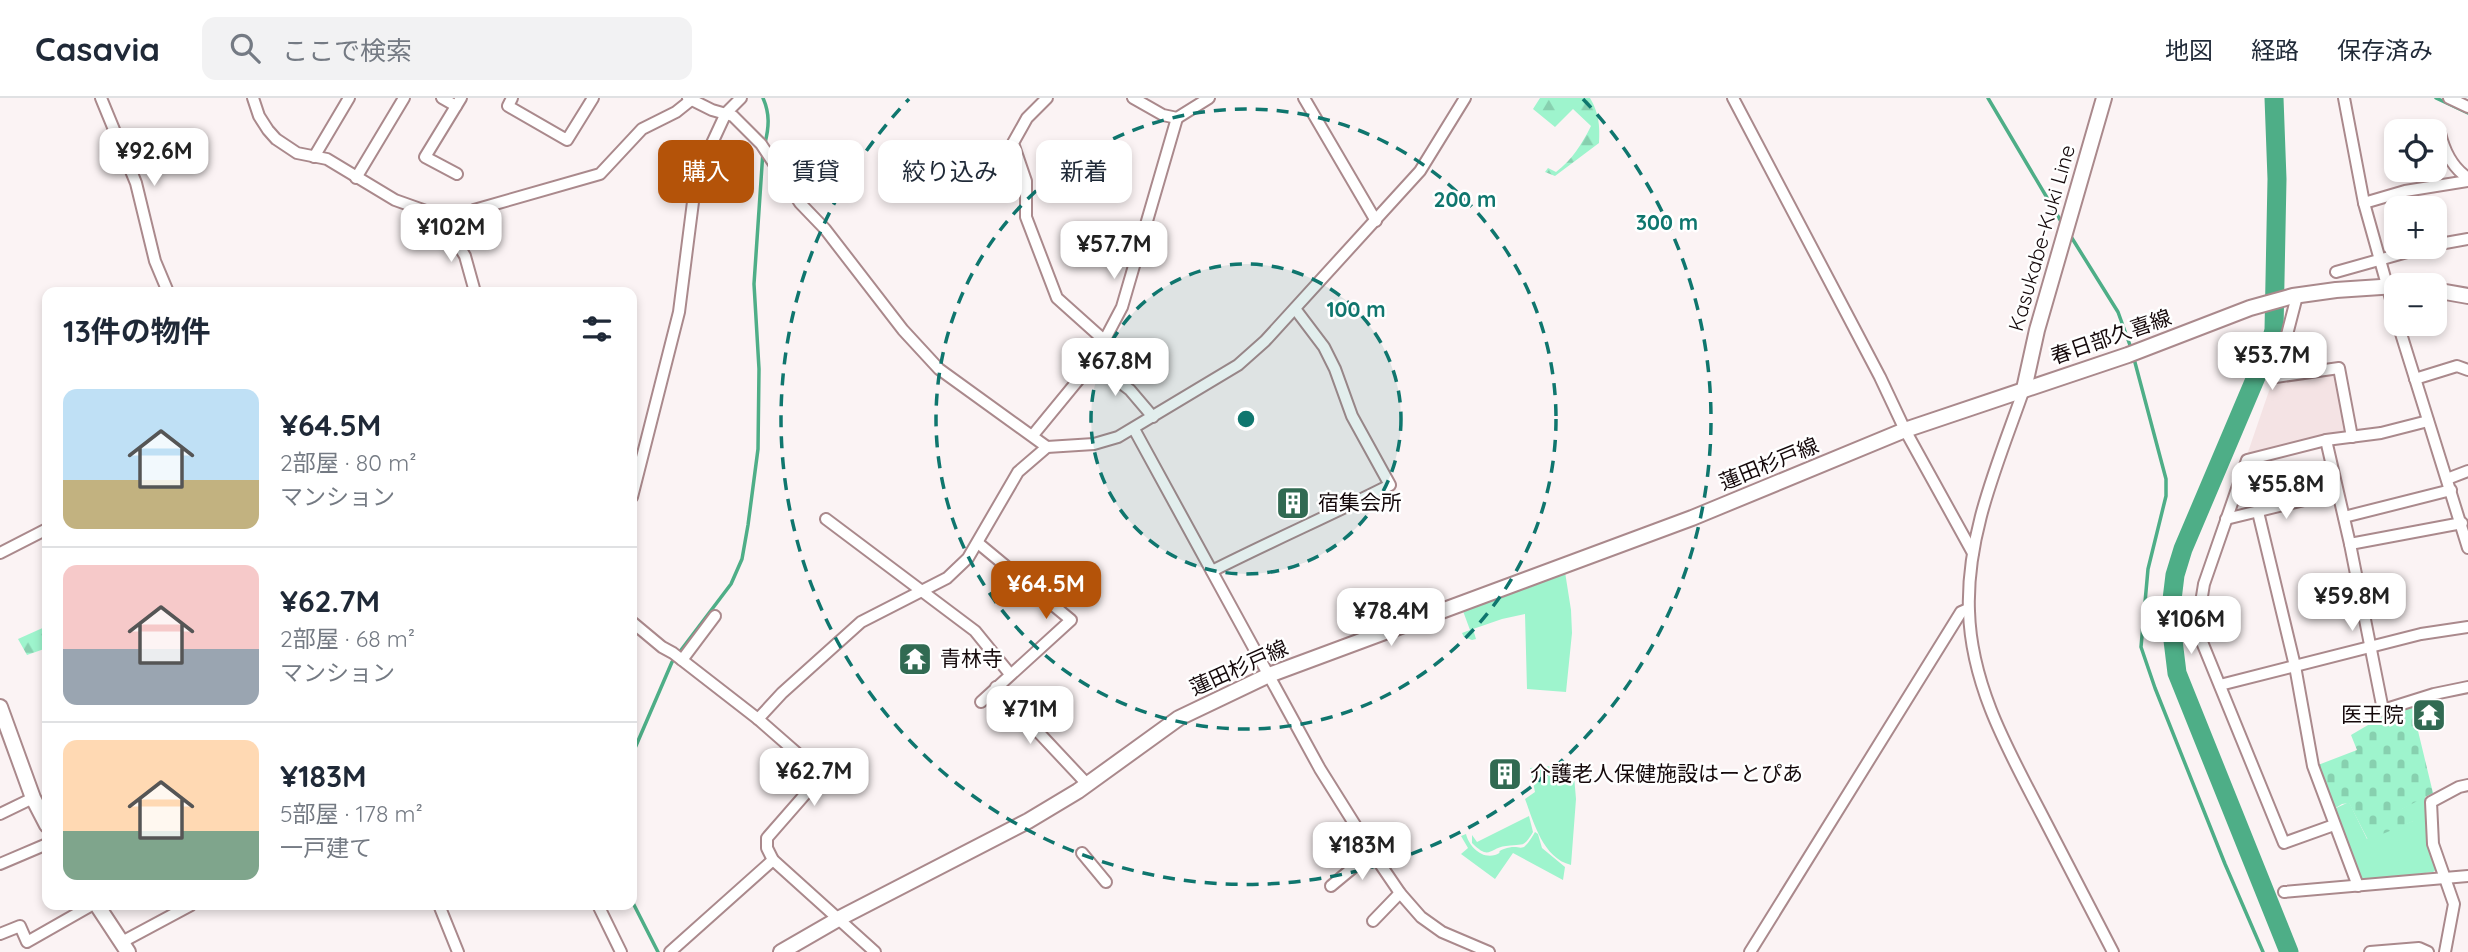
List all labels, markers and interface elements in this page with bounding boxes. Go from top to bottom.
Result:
search box [202,17,692,80]
text: Casavia [35,28,160,69]
icon: search [226,29,264,67]
text: ここで検索 [282,34,412,67]
text: 地図 [2165,35,2213,65]
text: 経路 [2251,35,2299,65]
text: 保存済み [2337,35,2433,65]
map controls [2384,119,2447,336]
button: locate [2384,119,2447,182]
pin: ¥92.6M [97,129,211,188]
text: ¥92.6M [115,136,193,165]
chip: 購入 [658,140,754,203]
chip: 賃貸 [768,140,864,203]
chip: 絞り込み [878,140,1022,203]
chip: 新着 [1036,140,1132,203]
street label: Kasukabe-Kuki Line [2002,142,2080,334]
text: 200 m [1434,186,1496,212]
button: + [2384,196,2447,259]
pin: ¥102M [402,204,500,264]
text: 300 m [1636,209,1698,235]
text: ¥102M [417,212,485,241]
pin: ¥57.7M [1057,222,1171,281]
text: ¥57.7M [1076,229,1152,258]
button: − [2384,273,2447,336]
text: 100 m [1326,296,1386,322]
street label: 春日部久喜線 [2047,303,2174,369]
icon: filters [578,310,616,348]
text: 13件の物件 [63,312,211,350]
pin: ¥53.7M [2215,332,2329,392]
pin: ¥67.8M [1058,338,1172,398]
text: ¥53.7M [2234,340,2310,369]
text: ¥67.8M [1078,346,1152,375]
text: ¥64.5M [280,406,381,444]
centre of rings [1234,407,1258,431]
icon: home [119,417,203,501]
street label: 蓮田杉戸線 [1715,431,1822,495]
text: 2部屋 · 80 m² [280,448,416,477]
pin: ¥55.8M [2229,462,2343,521]
text: ¥55.8M [2248,469,2324,498]
text: マンション [280,482,395,511]
building icon: 宿集会所 [1274,484,1312,522]
place label: 宿集会所 [1318,489,1402,515]
pin: ¥64.5M [989,561,1103,621]
text: ¥64.5M [1007,569,1085,598]
pin: ¥59.8M [2295,574,2409,633]
text: ¥59.8M [2314,581,2390,610]
text: ¥62.7M [280,582,380,620]
pin: ¥78.4M [1334,588,1448,648]
icon: home [119,593,203,677]
text: ¥78.4M [1353,596,1429,625]
pin: ¥106M [2142,596,2240,656]
text: ¥106M [2157,604,2225,633]
text: 2部屋 · 68 m² [280,624,415,653]
street label: 蓮田杉戸線 [1185,634,1292,700]
temple icon: 青林寺 [896,640,934,678]
place label: 青林寺 [940,645,1003,671]
text: マンション [280,658,395,687]
pin: ¥71M [989,686,1071,746]
text: ¥71M [1002,694,1058,723]
temple icon: 医王院 [2410,696,2448,734]
place label: 医王院 [2341,701,2404,727]
pin: ¥62.7M [757,748,871,808]
building icon: 介護老人保健施設はーとぴあ [1486,755,1524,793]
text: ¥62.7M [776,756,852,785]
text: ¥183M [280,757,367,795]
place label: 介護老人保健施設はーとぴあ [1530,760,1803,786]
icon: home [119,768,203,852]
text: 5部屋 · 178 m² [280,799,423,828]
pin: ¥183M [1313,822,1411,882]
text: ¥183M [1329,830,1395,859]
text: 一戸建て [280,833,372,862]

